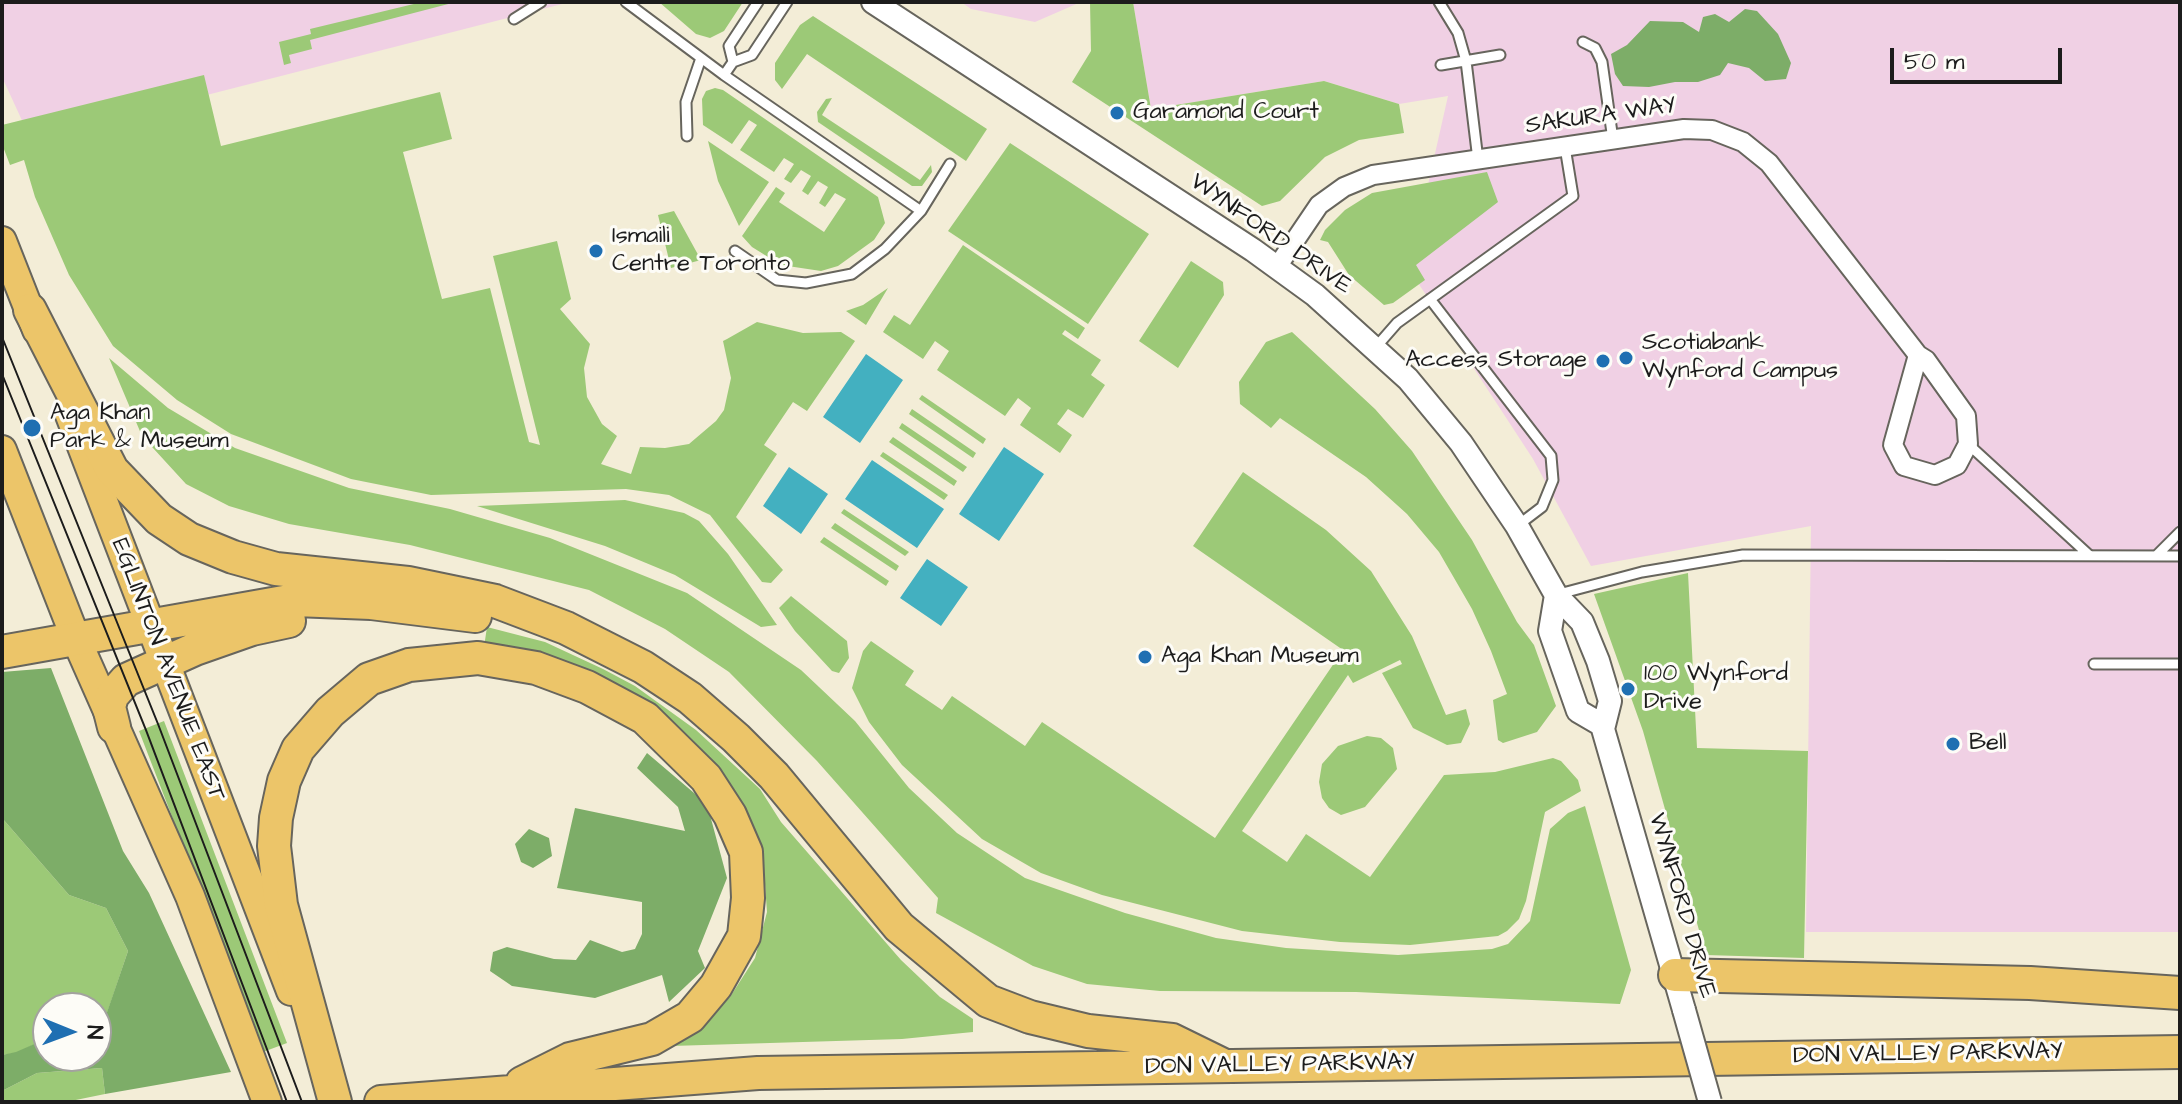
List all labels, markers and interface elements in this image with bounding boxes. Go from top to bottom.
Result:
scale bar [1894,32,2066,82]
text: 50 m [1904,45,1964,79]
street label: SAKURA WAY [1524,92,1678,142]
place label: Garamond Court [1133,99,1319,127]
marker: Garamond Court [1108,104,1126,122]
street label: WYNFORD DRIVE [1184,168,1356,302]
place label: Ismaili Centre Toronto [612,223,790,279]
marker: Ismaili Centre Toronto [587,242,605,260]
place label: Scotiabank Wynford Campus [1642,330,1838,386]
place label: Access Storage [1405,347,1587,375]
marker: Scotiabank Wynford Campus [1617,349,1635,367]
marker: Access Storage [1594,352,1612,370]
place label: Aga Khan Park & Museum [50,400,229,456]
marker: Aga Khan Park & Museum [21,417,43,439]
street label: EGLINTON AVENUE EAST [104,535,230,805]
place label: Aga Khan Museum [1161,643,1359,671]
marker: Aga Khan Museum [1136,648,1154,666]
place label: 100 Wynford Drive [1644,661,1788,717]
marker: 100 Wynford Drive [1619,680,1637,698]
place label: Bell [1969,730,2007,758]
marker: Bell [1944,735,1962,753]
street label: WYNFORD DRIVE [1641,810,1721,1002]
north arrow [32,992,112,1072]
text: N [79,1025,110,1040]
street label: DON VALLEY PARKWAY [1793,1038,2063,1072]
street label: DON VALLEY PARKWAY [1145,1049,1415,1083]

